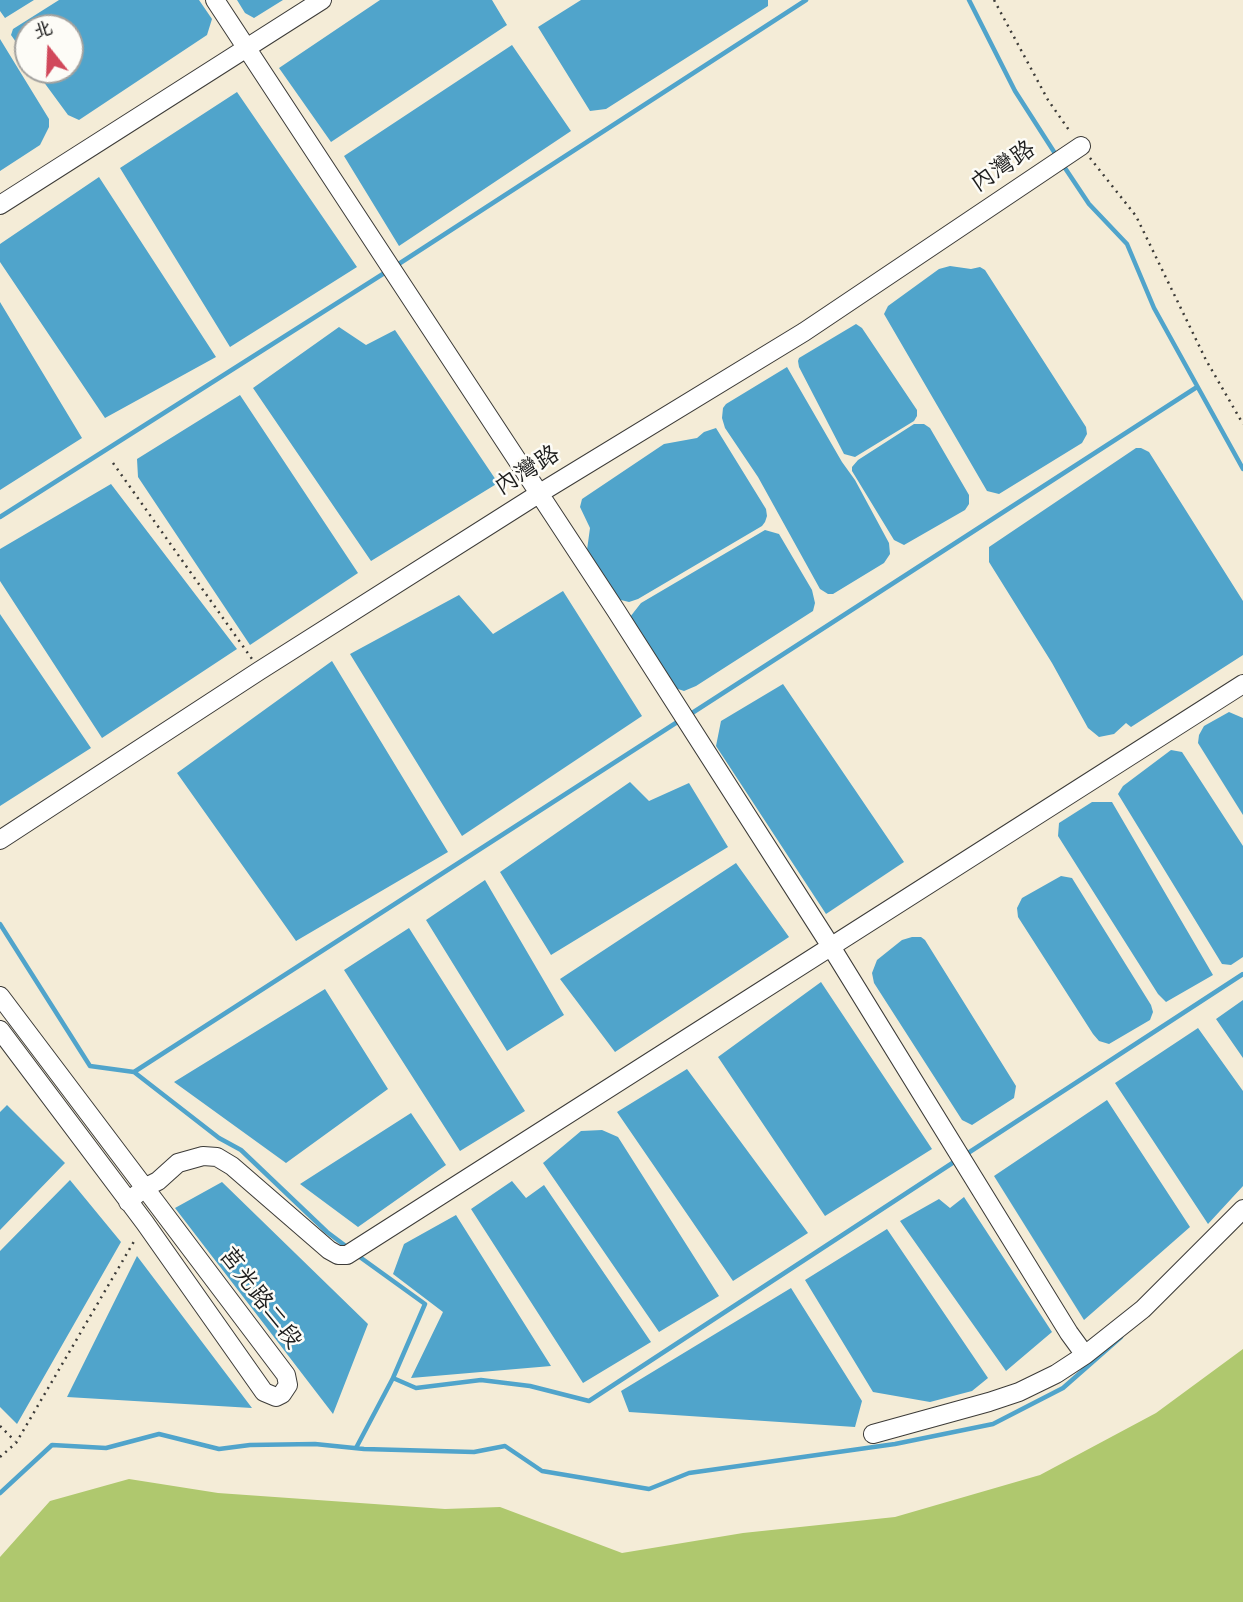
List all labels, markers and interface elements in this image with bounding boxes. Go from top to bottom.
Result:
north arrow [14,14,84,84]
text: 北 [30,16,56,45]
street label: 內灣路 [966,136,1042,200]
street label: 內灣路 [490,441,566,503]
street label: 莒光路二段 [211,1242,307,1356]

